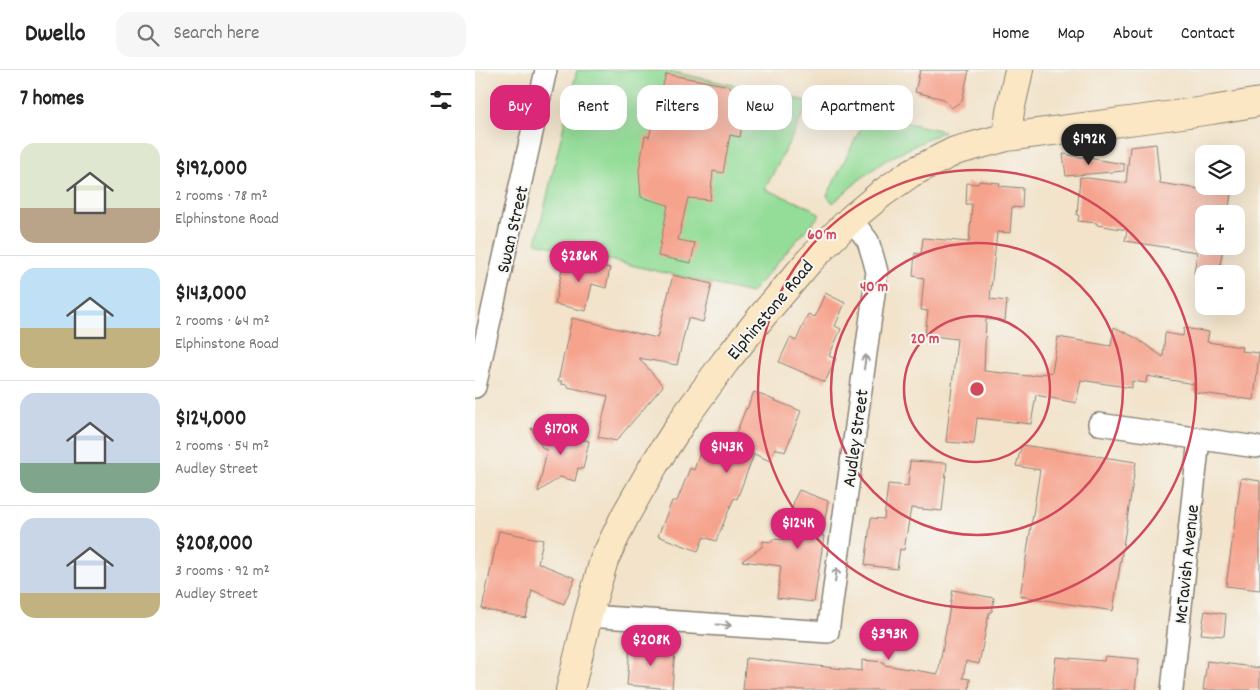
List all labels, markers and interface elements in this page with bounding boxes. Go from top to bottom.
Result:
search box [116,12,466,57]
text: Dwello [25,18,86,52]
icon: search [134,21,162,49]
text: Search here [174,21,259,48]
text: Home [992,22,1029,47]
text: Map [1057,22,1085,47]
text: About [1113,22,1153,47]
text: Contact [1181,22,1235,47]
text: 7 homes [20,85,84,115]
chip: Buy [490,85,550,130]
chip: Rent [560,85,627,130]
chip: Filters [637,85,718,130]
chip: New [728,85,792,130]
chip: Apartment [802,85,913,130]
icon: filters [427,86,455,114]
pin: $192K [1054,124,1124,166]
text: $192K [1072,128,1106,151]
map controls [1195,145,1245,315]
button: layers [1195,145,1245,195]
text: $192,000 [175,155,247,185]
icon: home [60,163,120,223]
street label: Swan Street [491,183,538,276]
text: 2 rooms · 78 m² [175,185,268,208]
button: + [1195,205,1245,255]
text: Elphinstone Road [175,208,279,231]
text: 60 m [807,225,837,247]
pin: $286K [544,240,614,283]
text: $286K [561,245,597,268]
street label: Elphinstone Road [722,255,822,367]
button: − [1195,265,1245,315]
text: 40 m [860,277,888,299]
text: $143,000 [175,280,247,310]
icon: home [60,288,120,348]
text: 2 rooms · 64 m² [175,310,270,333]
text: 20 m [911,329,939,351]
text: Elphinstone Road [175,333,279,356]
one-way arrow [860,354,870,370]
centre of rings [968,380,986,398]
street label: Audley Street [837,388,878,489]
text: $124,000 [175,405,246,435]
icon: home [60,413,120,473]
pin: $170K [526,414,596,456]
text: $170K [544,418,578,441]
pin: $143K [692,432,762,474]
text: 2 rooms · 54 m² [175,435,269,458]
text: $143K [711,436,743,459]
text: Audley Street [175,458,258,481]
street label: McTavish Avenue [1169,503,1208,625]
pin: $124K [763,508,833,550]
text: $124K [782,512,814,535]
text: $208,000 [175,530,253,560]
icon: home [60,538,120,598]
text: 3 rooms · 92 m² [175,560,269,583]
one-way arrow [831,567,841,583]
text: Audley Street [175,583,258,606]
pin: $393K [854,618,924,661]
one-way arrow [715,620,731,630]
text: $393K [870,623,908,646]
pin: $208K [616,624,686,667]
text: $208K [632,629,670,652]

